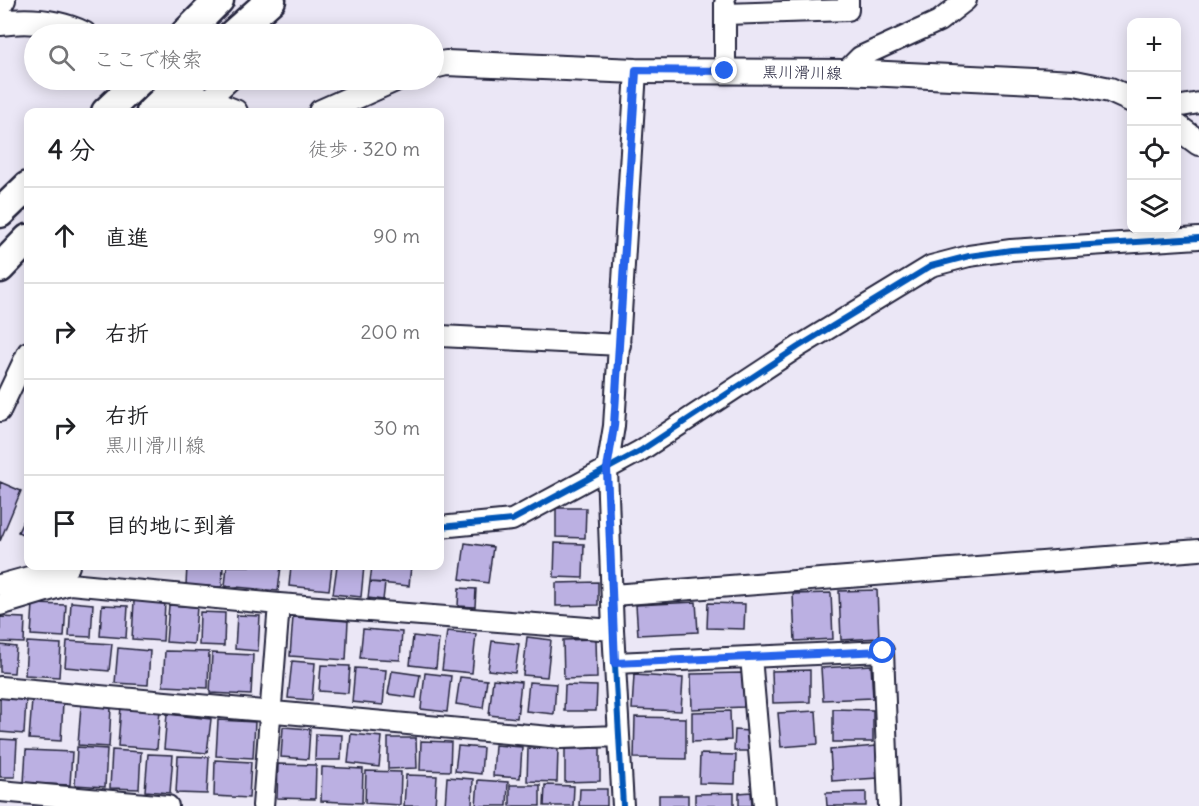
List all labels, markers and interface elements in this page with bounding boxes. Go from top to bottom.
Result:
map controls [1127,18,1181,234]
button: + [1127,18,1181,72]
search box [24,24,444,90]
icon: search [45,41,78,74]
text: ここで検索 [93,45,203,73]
route end [711,57,737,83]
street label: 黒川滑川線 [762,61,842,83]
button: − [1127,72,1181,126]
button: locate [1127,126,1181,180]
text: 4 分 [48,133,95,166]
text: 徒歩 · 320 m [308,136,420,161]
button: layers [1127,180,1181,234]
icon: ahead [48,219,81,252]
text: 直進 [105,223,149,251]
text: 90 m [373,223,420,248]
icon: right [48,315,81,348]
text: 右折 [105,319,149,347]
text: 200 m [360,319,420,344]
text: 右折 [105,401,149,429]
icon: right [48,411,81,444]
text: 30 m [373,415,420,440]
text: 黒川滑川線 [105,432,205,457]
icon: arrive [48,507,81,540]
text: 目的地に到着 [105,511,237,539]
route start [869,637,895,663]

